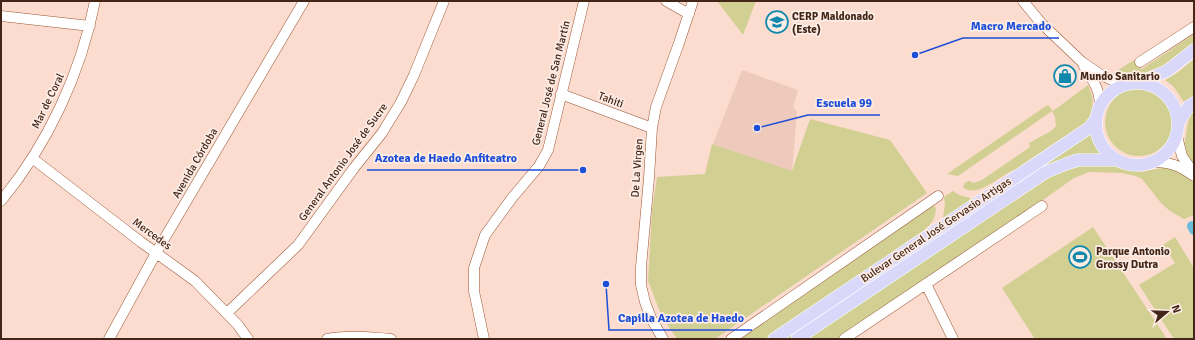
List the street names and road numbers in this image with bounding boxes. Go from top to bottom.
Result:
street label: General José de San Martín [529,19,573,147]
street label: Mar de Coral [29,71,67,131]
street label: Tahiti [597,89,625,111]
street label: General Antonio José de Sucre [296,101,390,223]
street label: Avenida Córdoba [170,125,221,200]
street label: De La Virgen [628,138,646,198]
street label: Bulevar General José Gervasio Artigas [858,175,1014,285]
street label: Mercedes [130,216,174,253]

